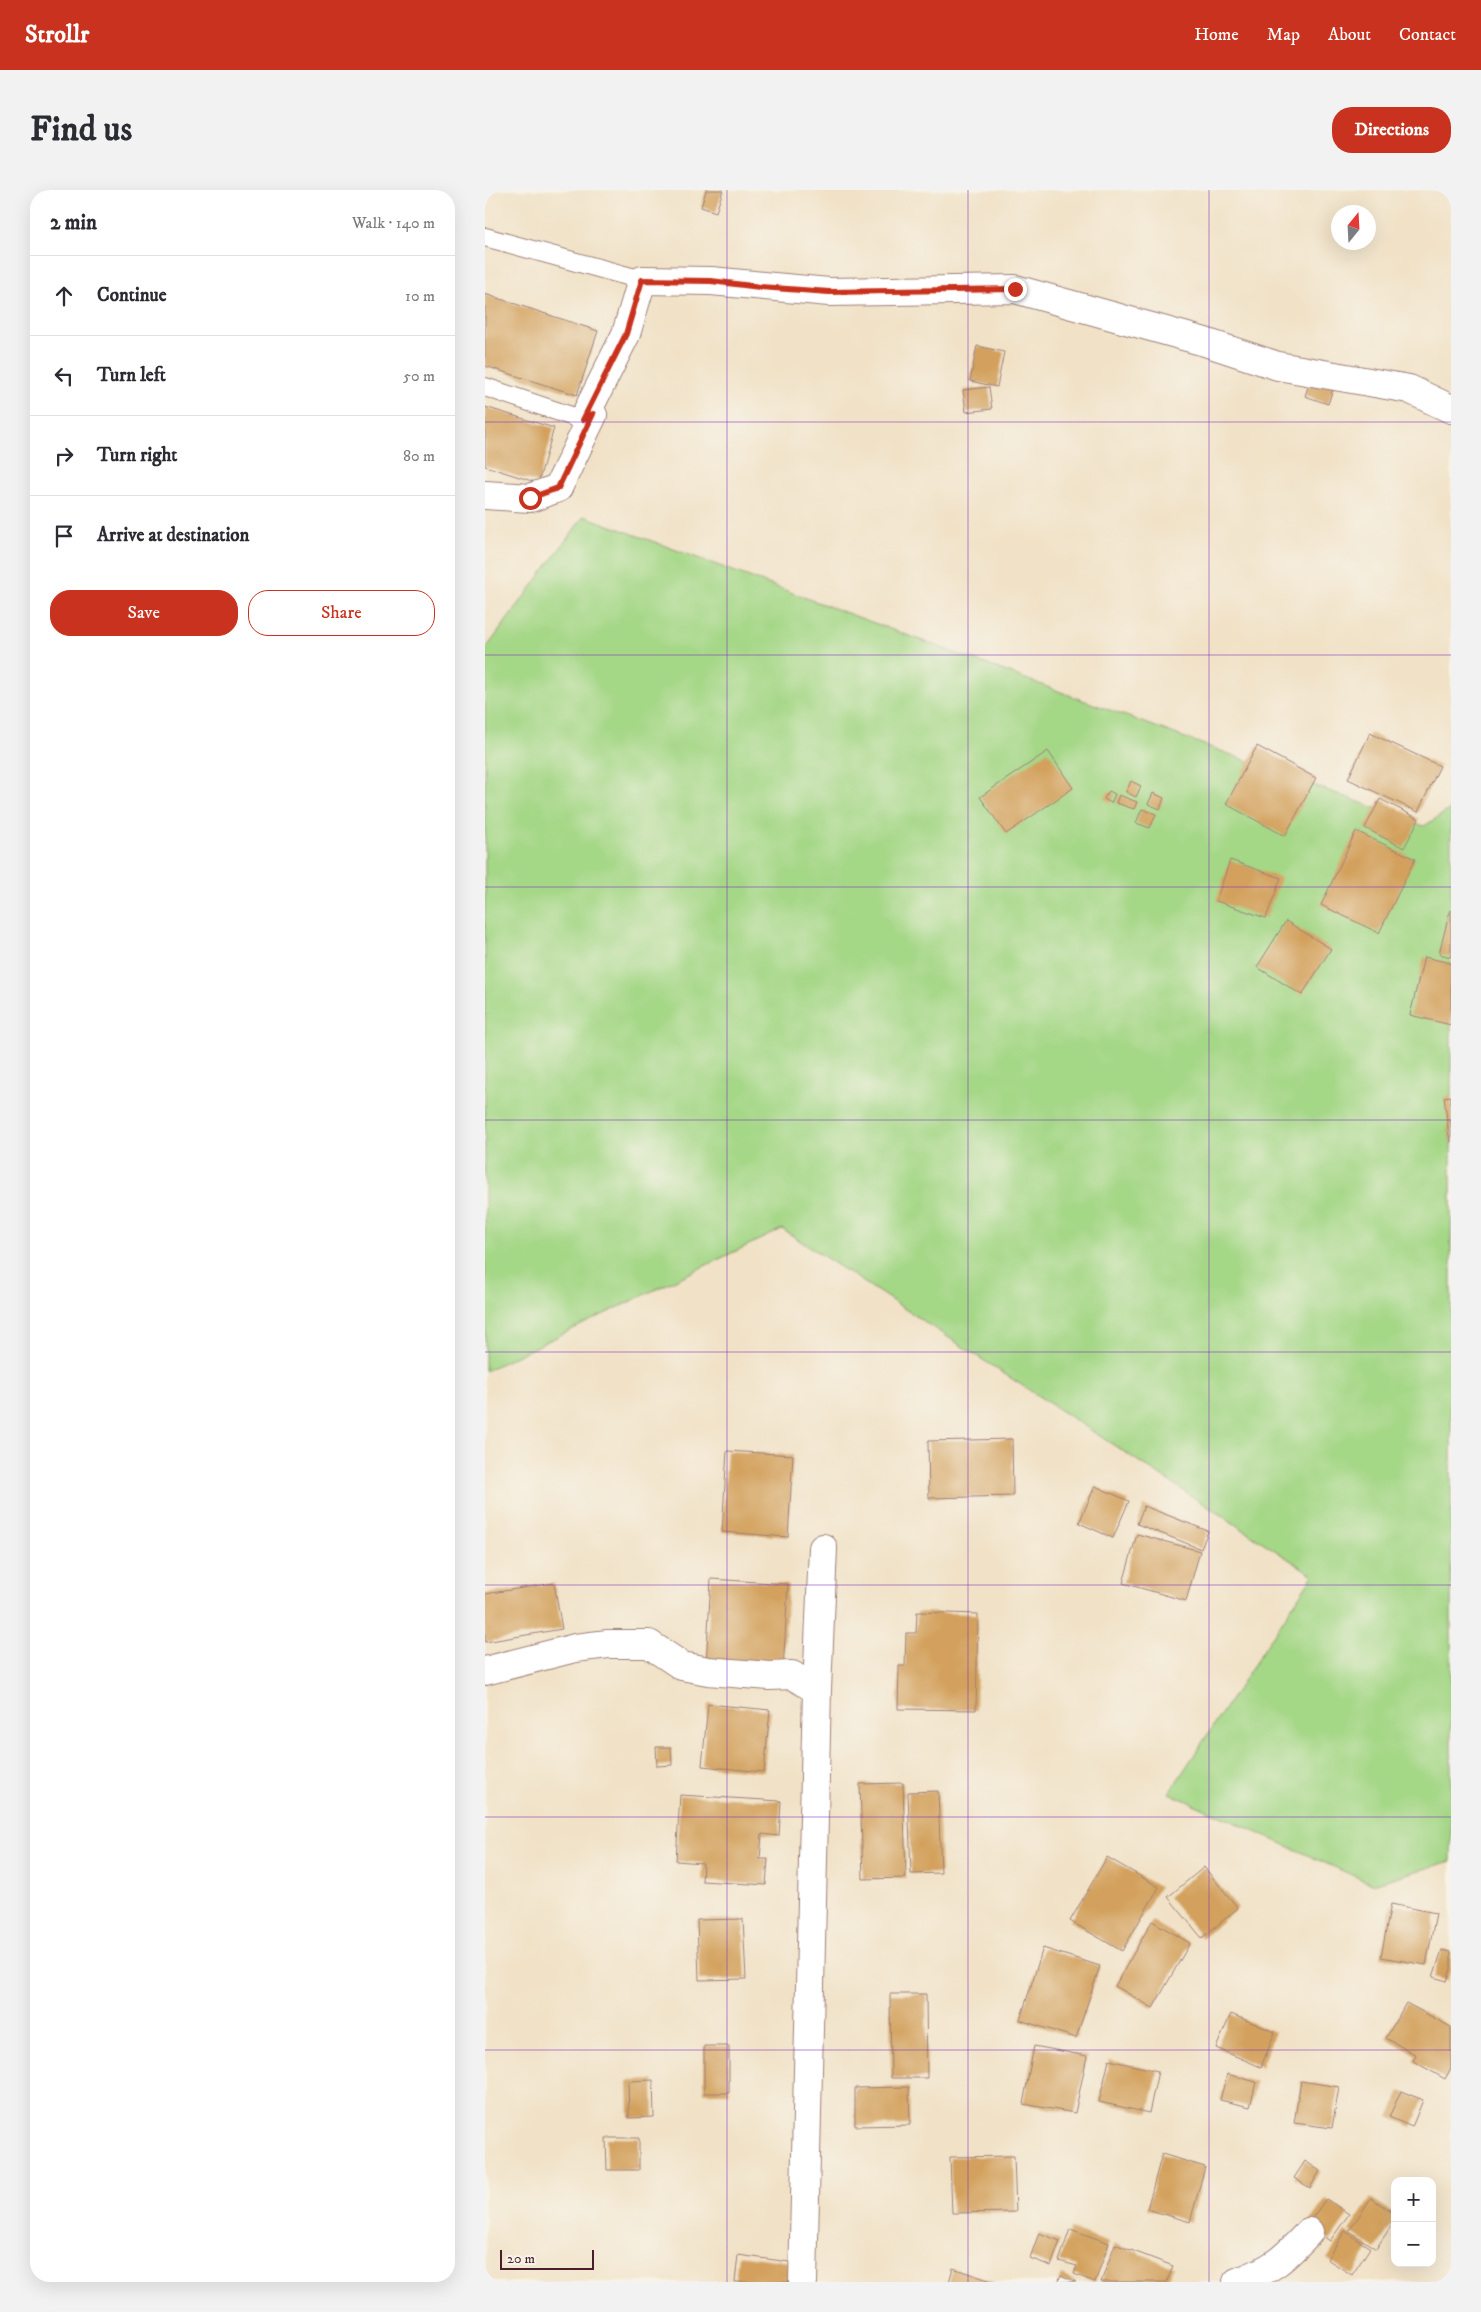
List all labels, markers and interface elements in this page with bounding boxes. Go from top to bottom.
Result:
text: Strollr [25,20,89,50]
text: Home [1194,24,1239,46]
text: Map [1267,24,1300,46]
text: About [1328,24,1371,46]
text: Contact [1399,24,1456,46]
button: Directions [1332,107,1451,153]
text: Find us [30,108,132,152]
north arrow [1331,205,1376,250]
text: 2 min [50,210,97,236]
text: Walk · 140 m [352,213,435,233]
route end [1004,278,1027,301]
icon: ahead [50,282,78,310]
text: Continue [97,284,167,307]
text: 10 m [405,286,435,306]
icon: left [50,362,78,390]
text: Turn left [97,364,166,387]
text: 50 m [403,366,435,386]
icon: right [50,442,78,470]
text: Turn right [97,444,177,467]
text: 80 m [403,446,435,466]
route start [519,487,542,510]
icon: arrive [50,522,78,550]
text: Arrive at destination [97,524,249,547]
button: Save [50,590,238,636]
button: Share [248,590,435,636]
map controls [1391,2177,1436,2267]
button: + [1391,2177,1436,2222]
button: − [1391,2222,1436,2267]
scale bar [500,2247,594,2270]
text: 20 m [507,2250,535,2268]

